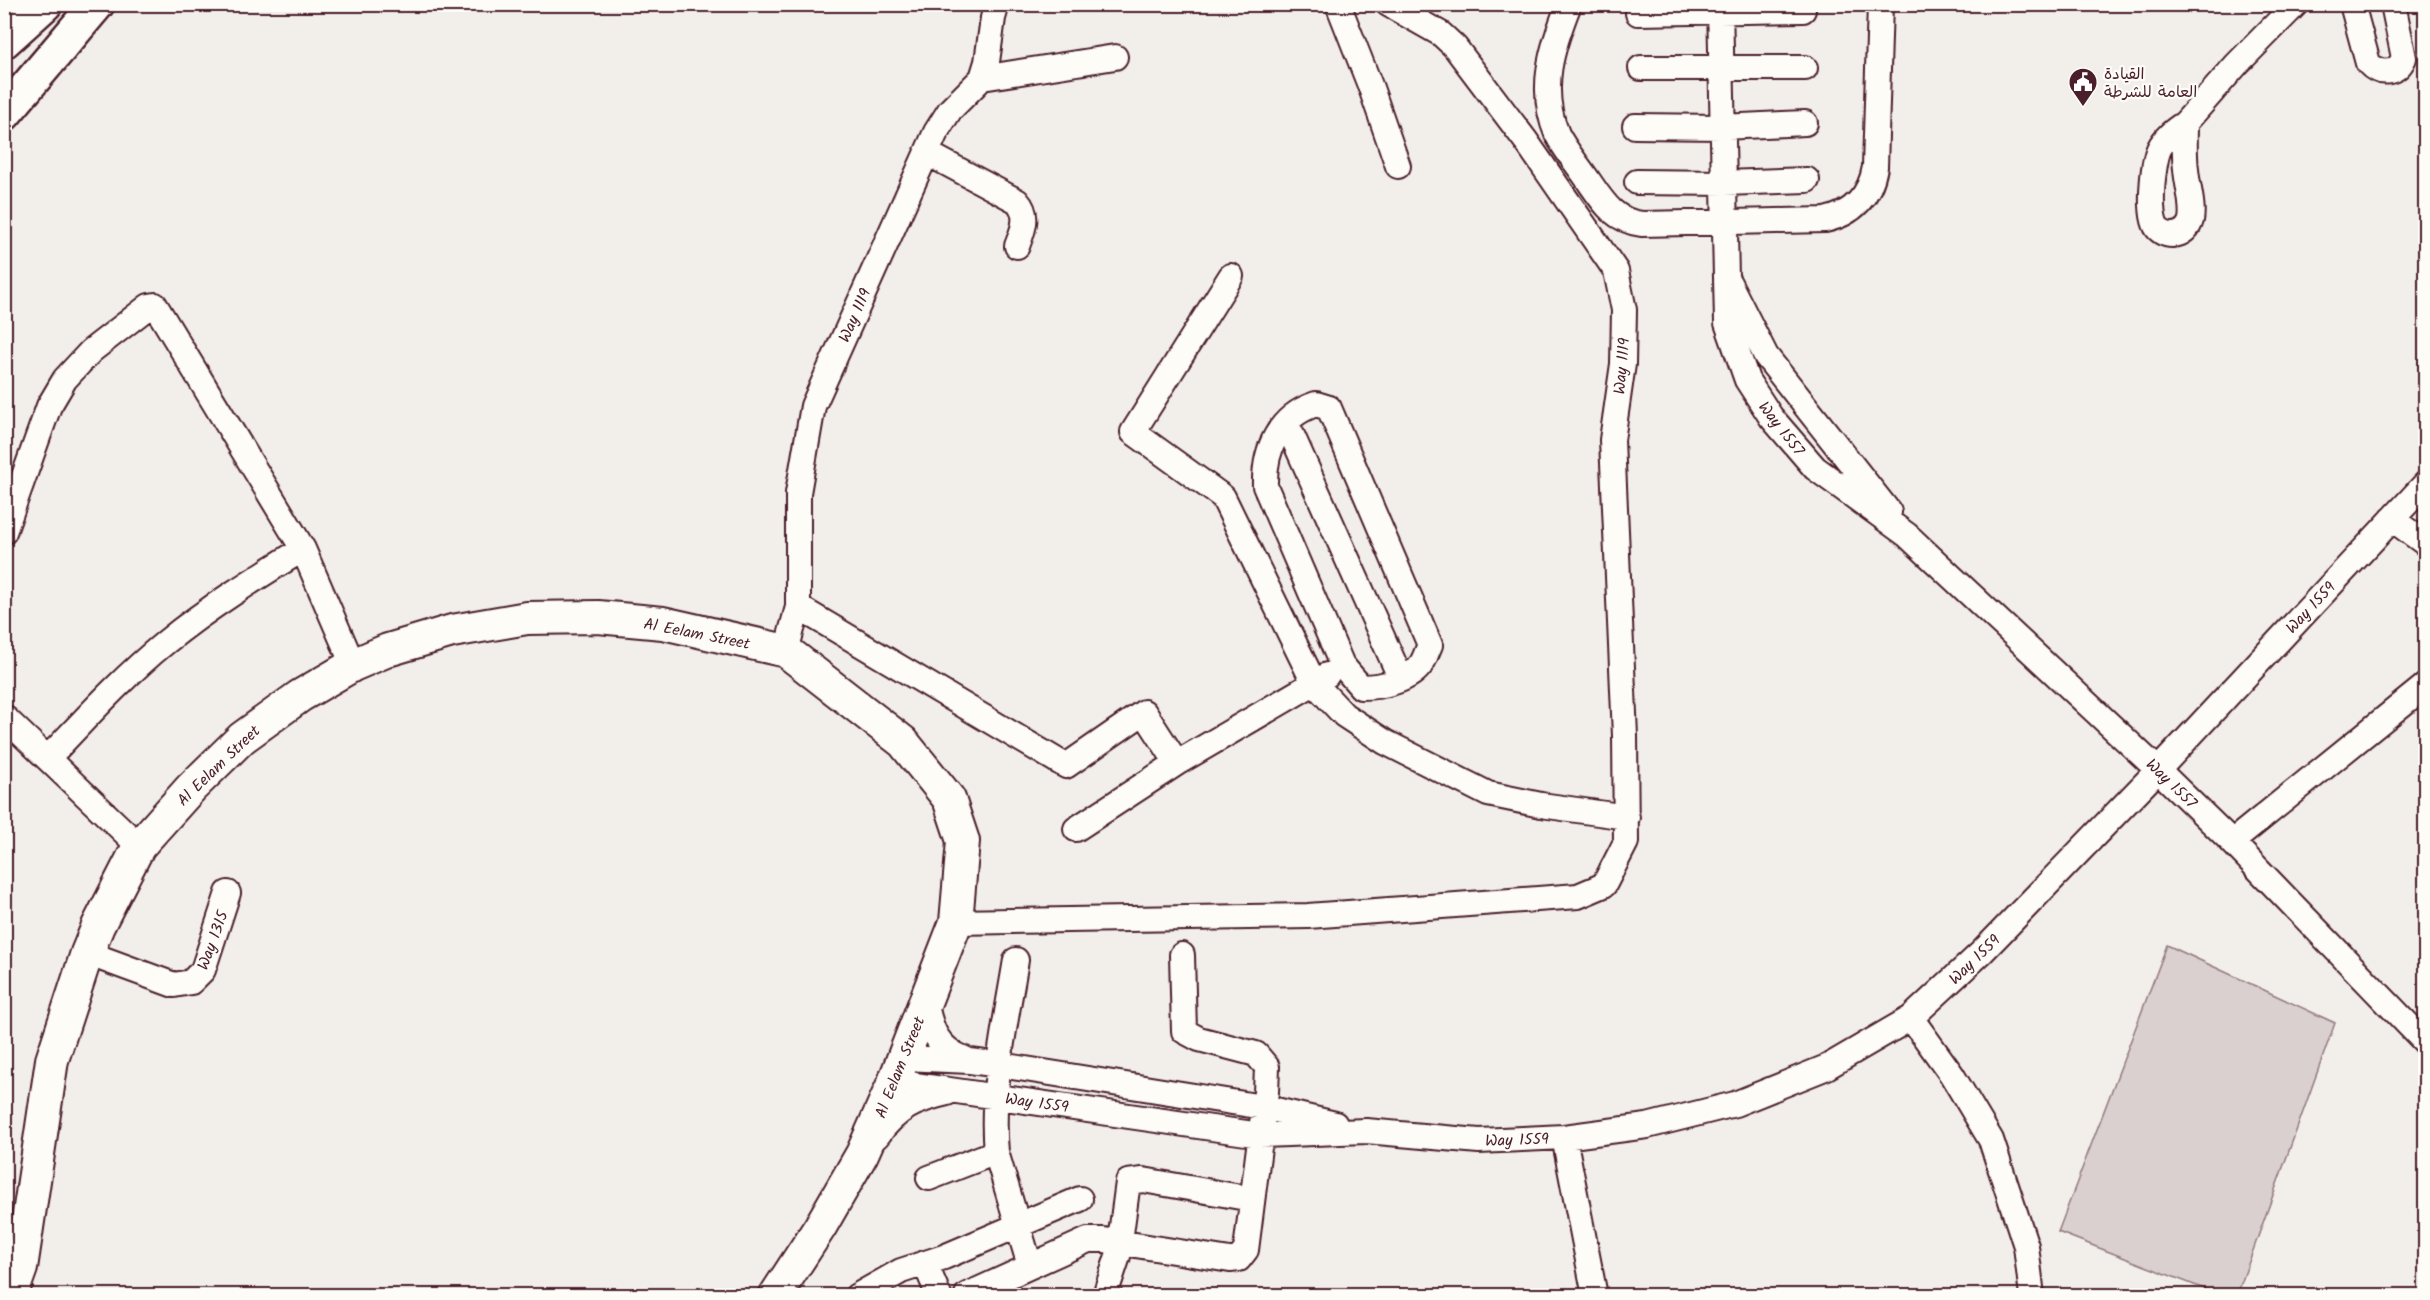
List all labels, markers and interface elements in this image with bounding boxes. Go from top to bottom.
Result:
place label: القيادة العامة للشرطة [2104,62,2197,105]
public building icon: القيادة العامة للشرطة [2067,66,2099,108]
street label: Way 1119 [832,284,878,347]
street label: Way 1119 [1608,337,1637,396]
street label: Way 1557 [1751,396,1811,462]
street label: Way 1559 [2280,576,2342,640]
street label: Al Eelam Street [641,612,753,657]
street label: Al Eelam Street [172,719,267,813]
street label: Way 1557 [2139,753,2203,816]
street label: Way 1315 [191,906,236,974]
street label: Way 1559 [1943,929,2007,991]
street label: Al Eelam Street [869,1012,932,1122]
street label: Way 1559 [1003,1087,1070,1120]
street label: Way 1559 [1485,1127,1550,1154]

